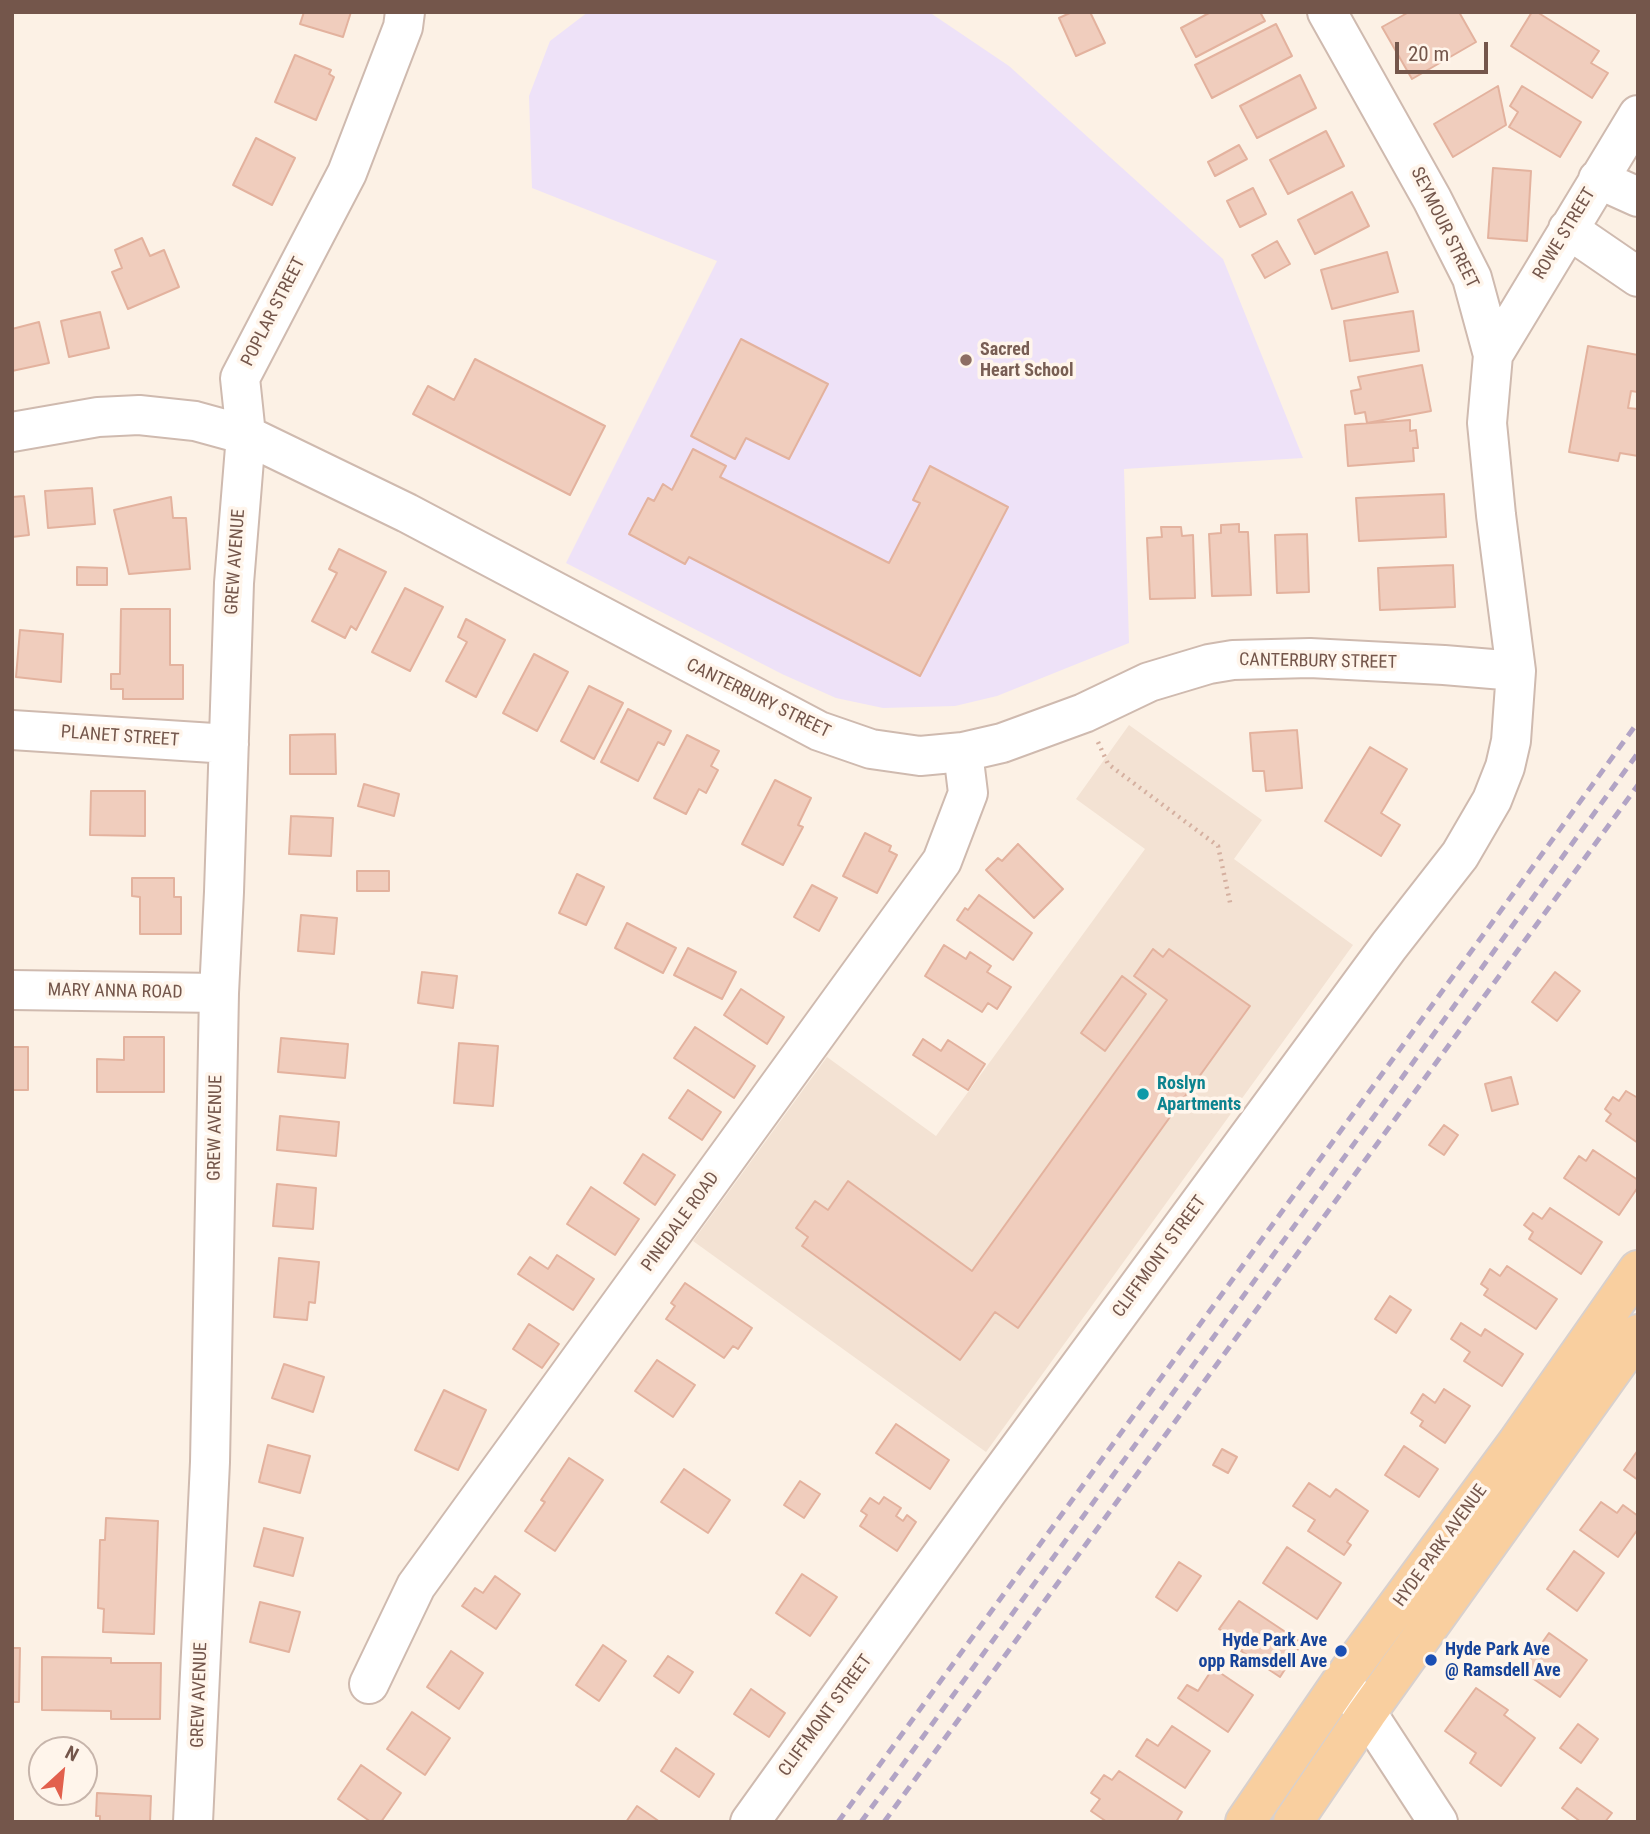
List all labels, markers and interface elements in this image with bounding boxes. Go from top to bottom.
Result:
scale bar [1398,28,1491,72]
text: 20 m [1408,42,1449,66]
street label: SEYMOUR STREET [1405,164,1483,292]
street label: ROWE STREET [1529,184,1601,284]
street label: POPLAR STREET [237,254,311,370]
place label: Sacred Heart School [980,339,1074,382]
marker: Sacred Heart School [958,352,974,368]
street label: GREW AVENUE [222,508,250,616]
street label: CANTERBURY STREET [1239,650,1397,674]
street label: CANTERBURY STREET [682,655,834,743]
street label: PLANET STREET [60,722,180,752]
street label: MARY ANNA ROAD [47,980,183,1004]
place label: Roslyn Apartments [1157,1073,1241,1116]
street label: GREW AVENUE [204,1075,228,1181]
marker: Roslyn Apartments [1135,1086,1151,1102]
street label: PINEDALE ROAD [638,1168,724,1276]
street label: CLIFFMONT STREET [1109,1192,1211,1322]
street label: HYDE PARK AVENUE [1390,1481,1492,1611]
place label: Hyde Park Ave opp Ramsdell Ave [1198,1630,1327,1672]
place label: Hyde Park Ave @ Ramsdell Ave [1445,1639,1561,1682]
street label: GREW AVENUE [187,1642,213,1748]
marker: Hyde Park Ave opp Ramsdell Ave [1333,1643,1349,1659]
street label: CLIFFMONT STREET [775,1651,877,1781]
marker: Hyde Park Ave @ Ramsdell Ave [1423,1652,1439,1668]
north arrow [28,1736,98,1806]
text: N [61,1741,82,1767]

